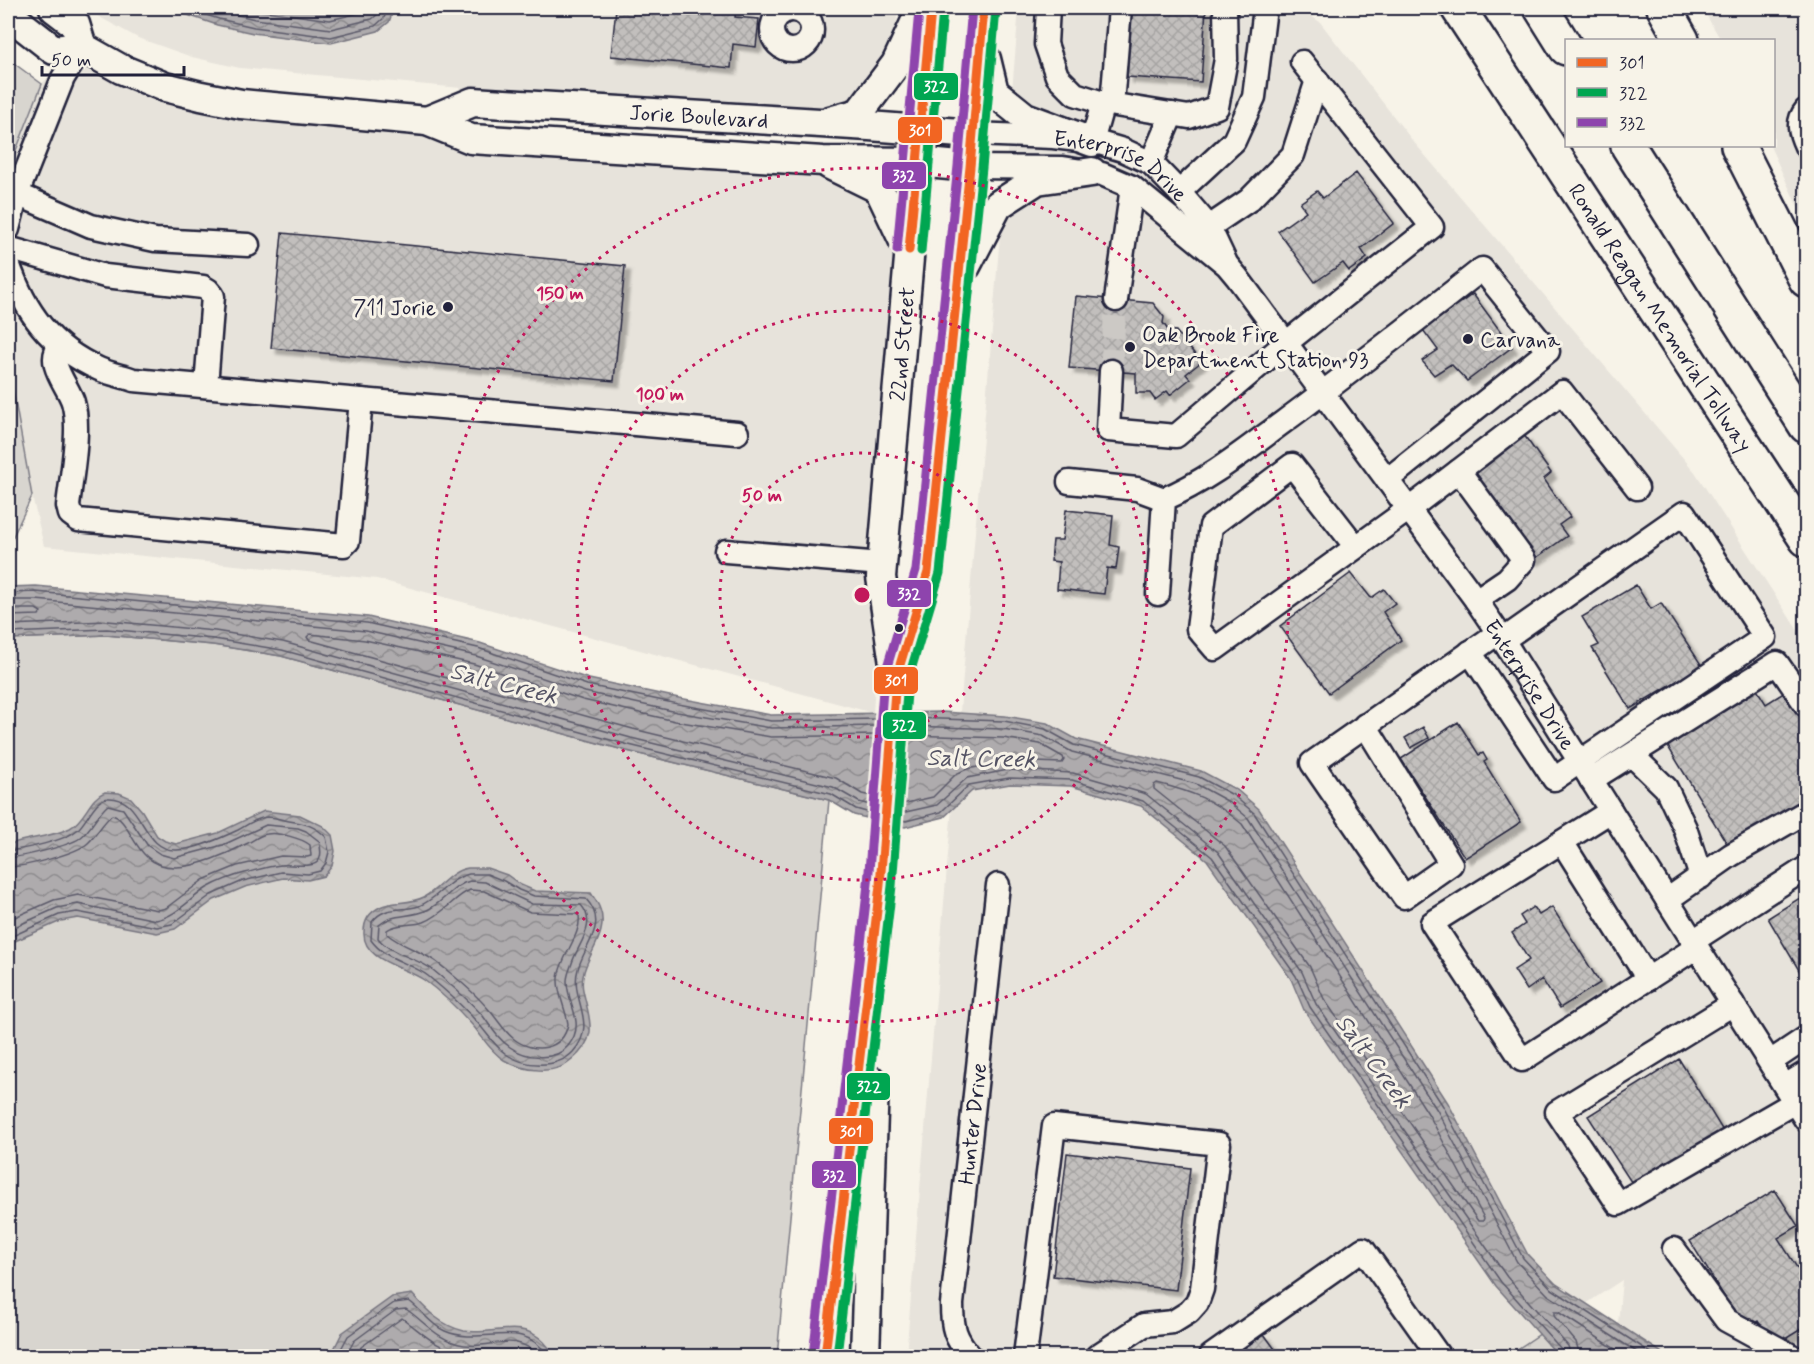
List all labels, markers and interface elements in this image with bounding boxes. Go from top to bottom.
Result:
scale bar [42,39,184,77]
legend [1565,39,1775,147]
text: 50 m [51,49,91,73]
text: 301 [1619,52,1644,76]
line badge: 322 [913,72,959,101]
text: 322 [923,77,949,98]
text: 322 [1619,82,1648,106]
street label: Jorie Boulevard [628,100,769,136]
text: 332 [1619,112,1646,136]
line badge: 301 [897,116,943,144]
text: 301 [909,121,931,142]
street label: Enterprise Drive [1052,125,1193,209]
line badge: 332 [881,161,927,190]
text: 332 [892,166,916,187]
street label: Ronald Reagan Memorial Tollway [1561,179,1757,458]
text: 150 m [536,282,584,306]
street label: 22nd Street [885,286,922,402]
place label: 711 Jorie [353,295,436,323]
marker: 711 Jorie [441,300,455,314]
place label: Oak Brook Fire Department Station 93 [1142,322,1368,375]
place label: Carvana [1480,327,1561,355]
marker: Carvana [1461,332,1475,346]
marker: Oak Brook Fire Department Station 93 [1123,340,1137,354]
text: 100 m [636,383,684,407]
text: 50 m [742,484,782,508]
line badge: 332 [886,579,932,608]
text: 332 [897,584,921,605]
centre of rings [852,585,872,605]
street label: Enterprise Drive [1477,614,1581,756]
unlabelled marker [893,622,905,634]
water label: Salt Creek [447,656,561,713]
line badge: 301 [873,666,919,695]
text: 301 [885,671,907,692]
line badge: 322 [882,711,927,740]
text: 322 [891,716,917,737]
water label: Salt Creek [926,743,1036,776]
water label: Salt Creek [1328,1009,1418,1115]
street label: Hunter Drive [953,1062,994,1186]
line badge: 322 [846,1072,891,1101]
text: 322 [856,1077,882,1098]
line badge: 301 [828,1117,874,1145]
text: 301 [840,1122,862,1143]
line badge: 332 [811,1160,857,1189]
text: 332 [822,1166,846,1187]

